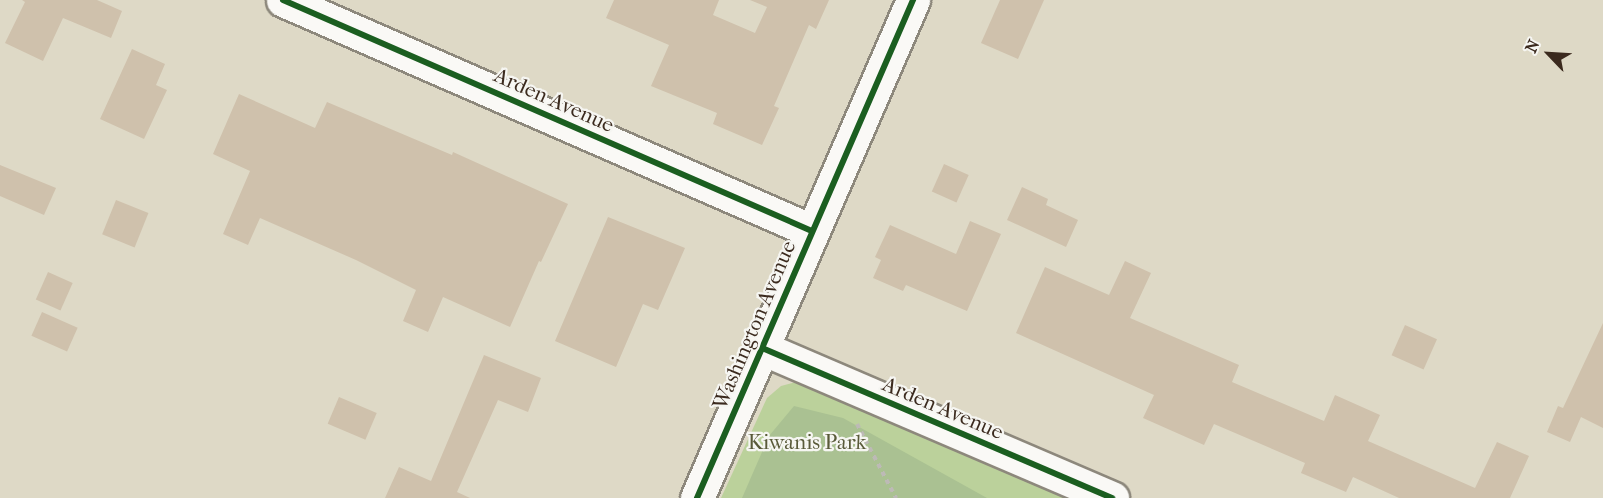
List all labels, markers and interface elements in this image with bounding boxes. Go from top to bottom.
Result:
north arrow [1519,24,1579,84]
text: N [1521,37,1543,56]
street label: Arden Avenue [490,62,618,138]
street label: Washington Avenue [707,237,801,413]
street label: Arden Avenue [879,371,1007,445]
park label: Kiwanis Park [748,429,866,455]

